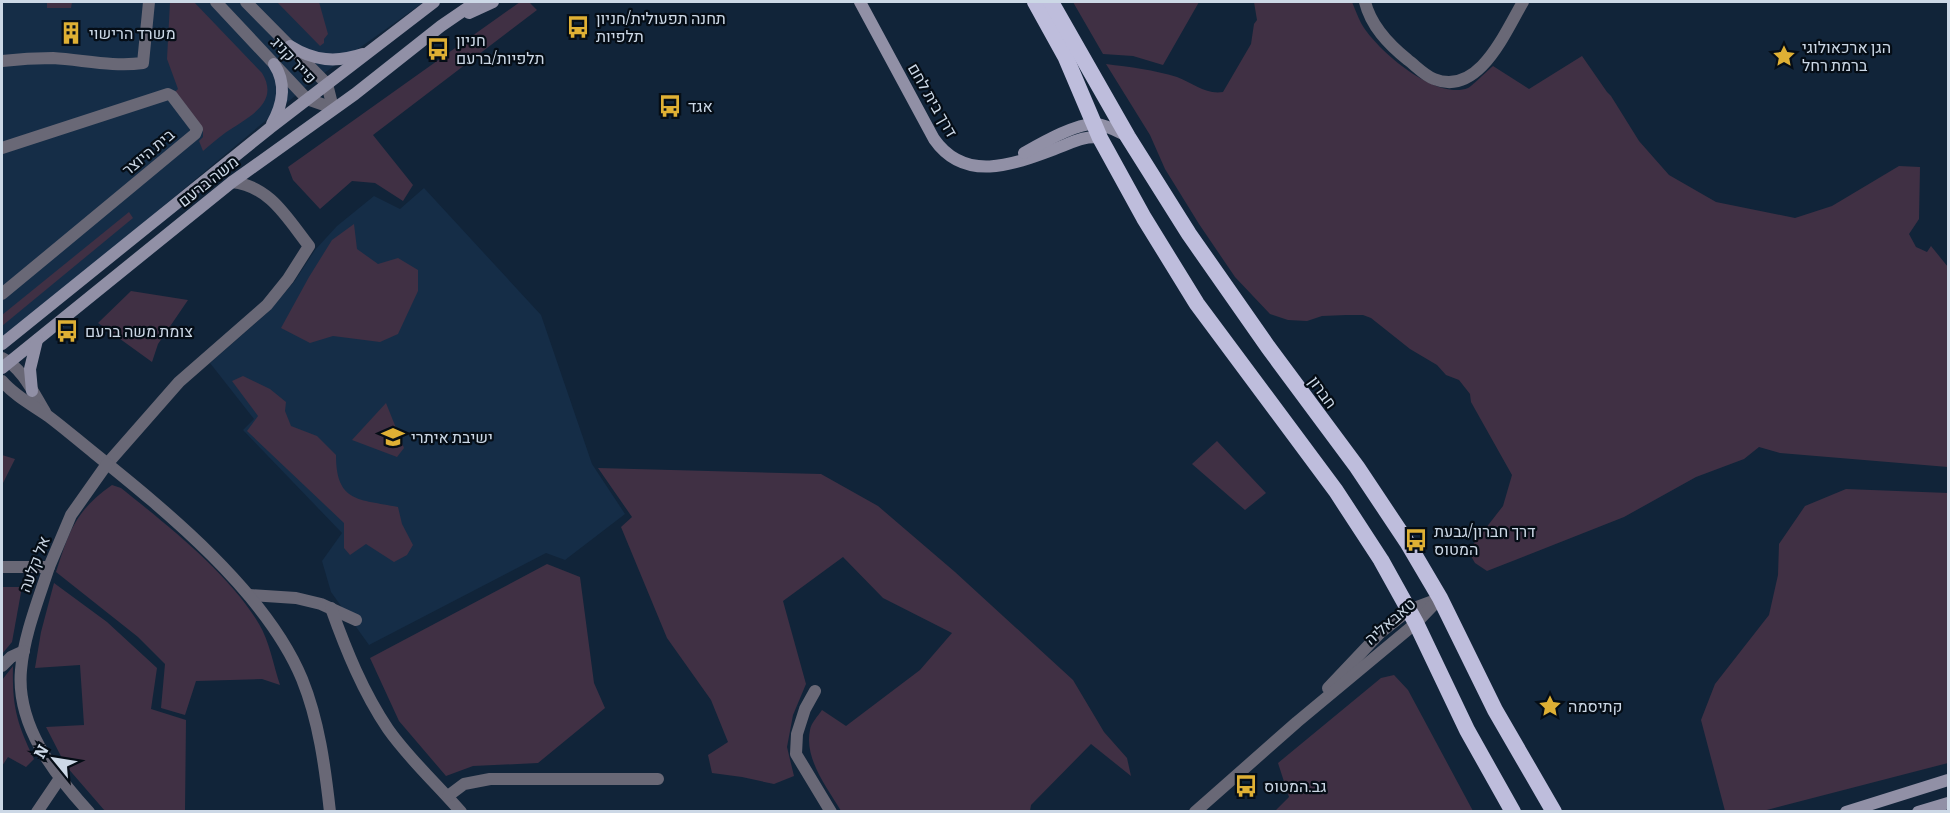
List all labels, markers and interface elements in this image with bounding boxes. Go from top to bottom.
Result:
place label: תחנה תפעולית/חניון תלפיות [596,9,726,46]
bus stop icon: תחנה תפעולית/חניון תלפיות [565,14,591,40]
building icon: משרד הרישוי [58,20,84,46]
place label: משרד הרישוי [89,24,176,43]
place label: חניון תלפיות/ברעם [456,31,545,68]
street label: פייר קניג [267,33,320,88]
bus stop icon: חניון תלפיות/ברעם [425,36,451,62]
place label: הגן ארכאולוגי ברמת רחל [1802,38,1891,75]
place icon: הגן ארכאולוגי ברמת רחל [1771,43,1797,69]
street label: דרך בית לחם [904,60,961,140]
bus stop icon: אגד [657,93,683,119]
place label: אגד [688,97,713,116]
street label: בית היוצר [118,125,179,180]
street label: משה ברעם [174,152,242,211]
bus stop icon: צומת משה ברעם [54,318,80,344]
place label: צומת משה ברעם [85,322,193,341]
street label: חברון [1305,372,1341,412]
school or university icon: ישיבת איתרי [380,424,406,450]
place label: ישיבת איתרי [411,428,493,447]
place label: דרך חברון/גבעת המטוס [1434,522,1536,559]
bus stop icon: דרך חברון/גבעת המטוס [1403,527,1429,553]
street label: אל קלעה [15,533,54,595]
street label: טאבאליה [1361,594,1420,649]
place icon: קתיסמה [1537,693,1563,719]
place label: קתיסמה [1568,697,1623,716]
north arrow [24,729,84,789]
text: N [30,742,53,762]
bus stop icon: גב.המטוס [1233,773,1259,799]
place label: גב.המטוס [1264,777,1326,796]

